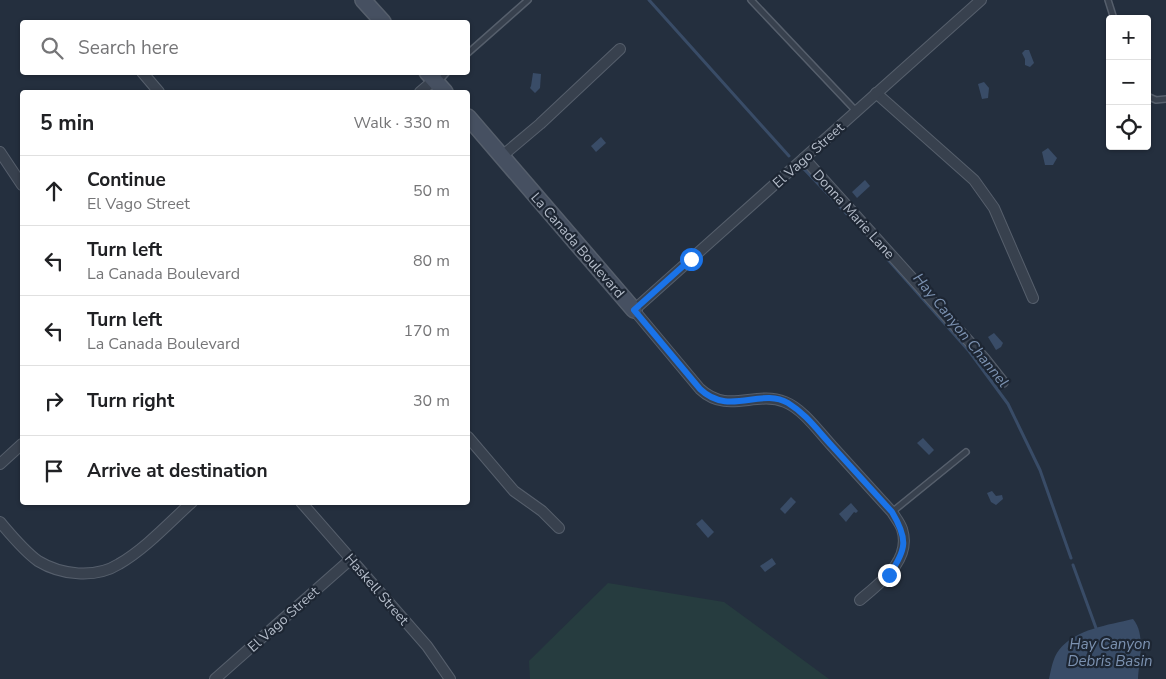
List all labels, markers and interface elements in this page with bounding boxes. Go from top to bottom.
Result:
map controls [1106,15,1151,150]
button: + [1106,15,1151,60]
search box [20,20,470,75]
icon: search [38,34,66,62]
text: Search here [78,35,179,61]
button: − [1106,60,1151,105]
button: locate [1106,105,1151,150]
text: 5 min [40,109,94,137]
text: Walk · 330 m [354,112,450,134]
street label: El Vago Street [769,118,848,193]
street label: Donna Marie Lane [808,166,899,263]
text: Continue [87,167,166,193]
icon: ahead [40,177,68,205]
text: 50 m [413,180,450,202]
street label: La Canada Boulevard [527,189,629,302]
text: El Vago Street [87,193,190,215]
text: Turn left [87,237,162,263]
icon: left [40,247,68,275]
route start [680,248,703,271]
text: 80 m [413,250,450,272]
text: La Canada Boulevard [87,263,240,285]
water label: Hay Canyon Channel [909,269,1013,391]
text: Turn left [87,307,162,333]
icon: left [40,317,68,345]
text: 170 m [403,320,450,342]
text: La Canada Boulevard [87,333,240,355]
icon: right [40,387,68,415]
text: Turn right [87,388,174,414]
text: 30 m [413,390,450,412]
icon: arrive [40,457,68,485]
text: Arrive at destination [87,458,268,484]
street label: Haskell Street [340,549,413,629]
route end [878,564,901,587]
street label: El Vago Street [244,582,323,657]
water label: Hay Canyon Debris Basin [1067,634,1153,671]

